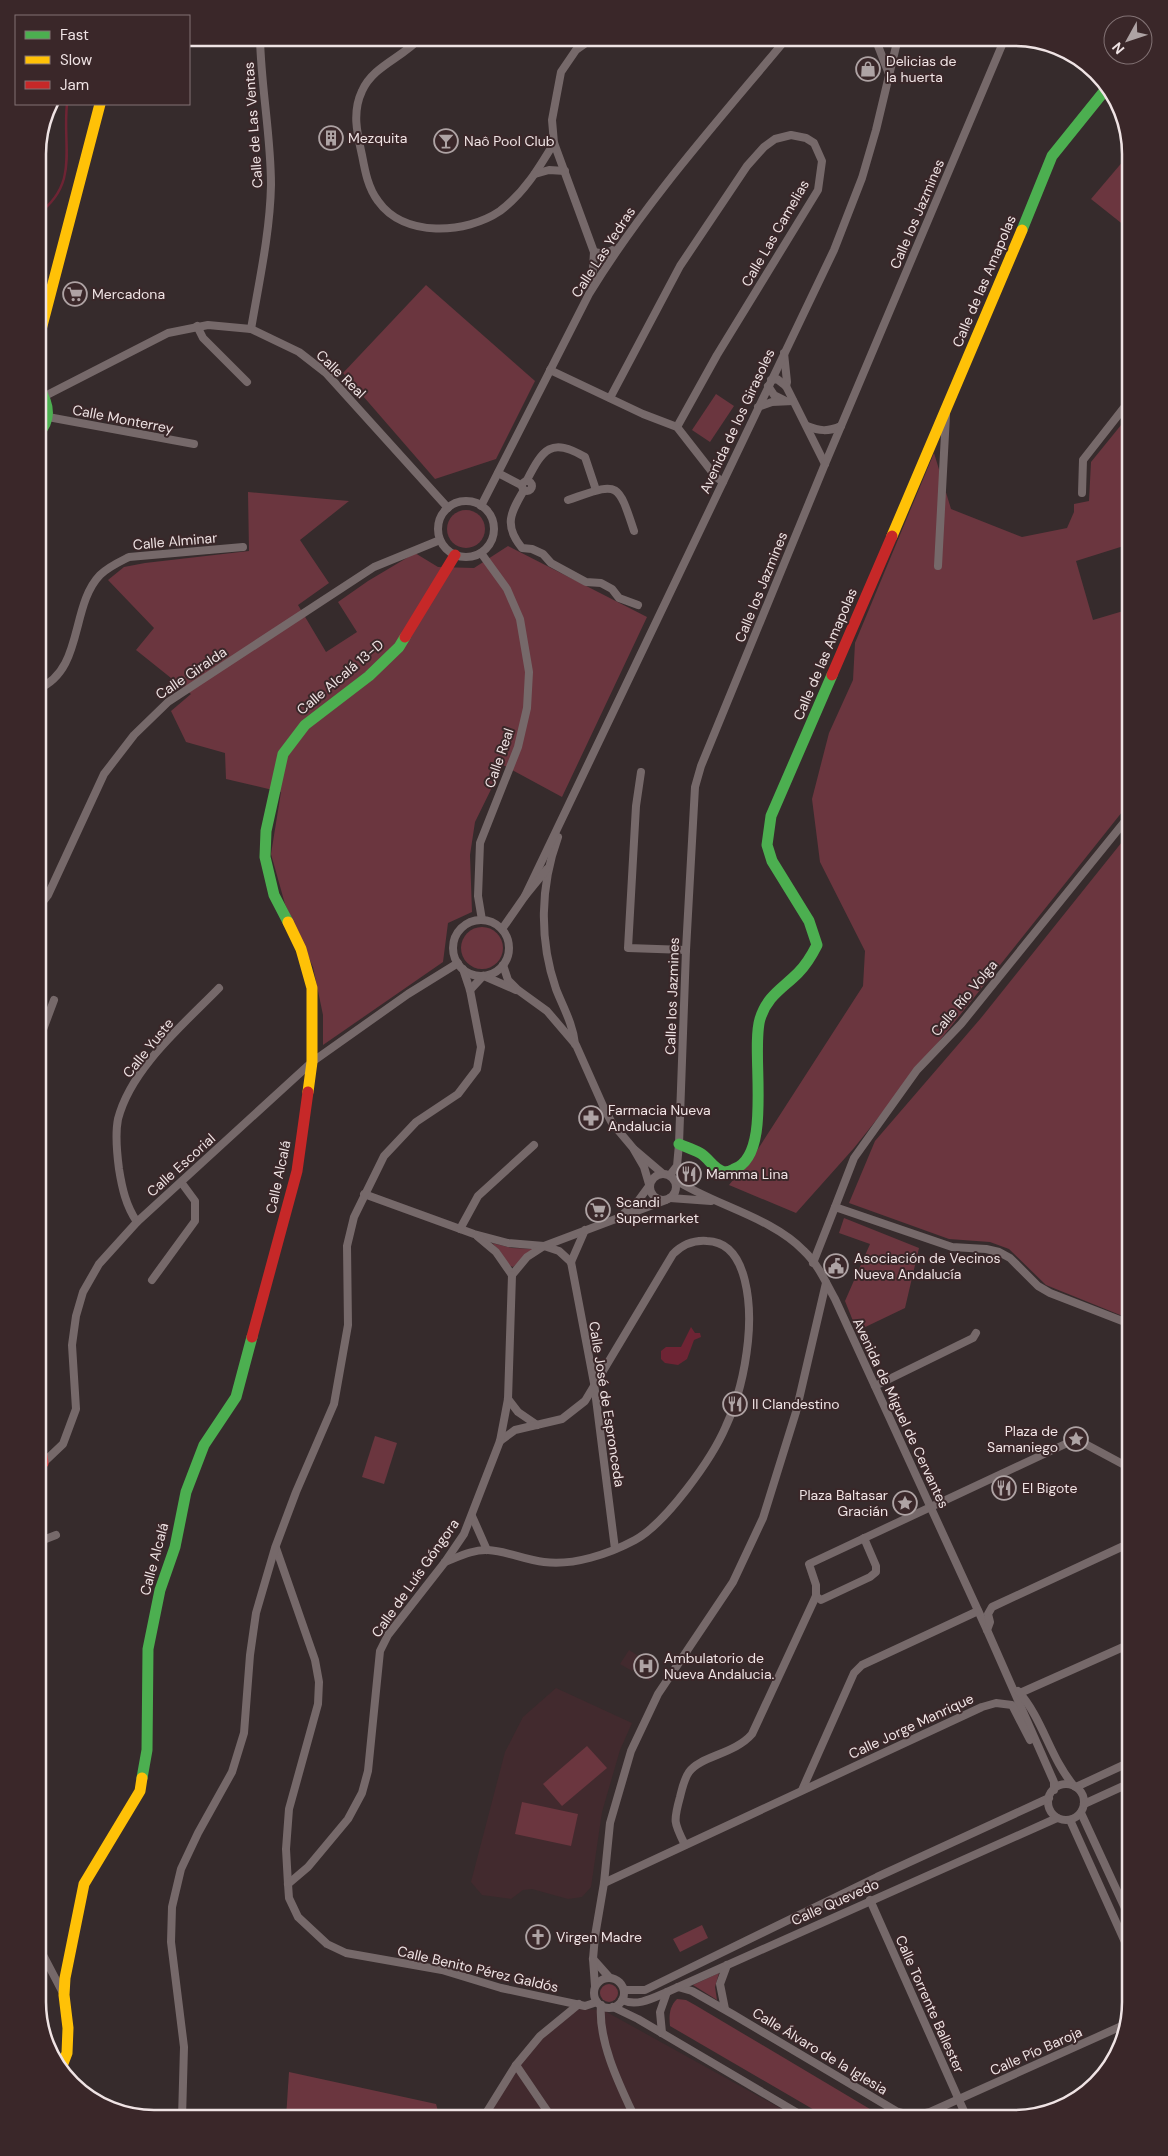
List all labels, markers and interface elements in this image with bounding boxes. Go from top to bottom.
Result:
legend [15,15,190,105]
north arrow [1103,15,1153,65]
text: Fast [60,25,89,45]
text: N [1108,39,1128,58]
text: Slow [60,50,93,70]
place label: Delicias de la huerta [886,52,957,86]
shop icon: Delicias de la huerta [855,56,881,82]
street label: Calle de Las Ventas [240,61,266,189]
text: Jam [60,75,89,95]
building icon: Mezquita [318,125,344,151]
bar icon: Naô Pool Club [433,128,459,154]
place label: Mezquita [348,129,407,147]
place label: Naô Pool Club [464,132,555,150]
street label: Calle los Jazmines [886,156,948,272]
street label: Calle Las Camelias [737,176,813,290]
street label: Calle Las Yedras [567,203,639,301]
street label: Calle de las Amapolas [948,212,1020,350]
supermarket icon: Mercadona [62,281,88,307]
place label: Mercadona [92,285,165,303]
street label: Calle Real [312,346,370,402]
street label: Avenida de los Girasoles [695,346,779,496]
street label: Calle Monterrey [71,400,175,438]
street label: Calle Alminar [132,528,218,554]
street label: Calle los Jazmines [731,529,791,645]
street label: Calle de las Amapolas [789,585,861,723]
street label: Calle Alcalá 13-D [293,635,387,719]
street label: Calle Giralda [152,643,230,703]
street label: Calle Real [480,726,518,790]
street label: Calle los Jazmines [661,937,683,1055]
street label: Calle Río Volga [927,956,1001,1040]
street label: Calle Yuste [119,1015,177,1081]
place label: Farmacia Nueva Andalucia [608,1101,711,1135]
pharmacy icon: Farmacia Nueva Andalucia [578,1105,604,1131]
street label: Calle Escorial [143,1130,219,1200]
street label: Calle Alcalá [261,1139,295,1215]
restaurant icon: Mamma Lina [676,1161,702,1187]
place label: Mamma Lina [706,1165,788,1183]
place label: Scandi Supermarket [616,1193,699,1227]
supermarket icon: Scandi Supermarket [585,1197,611,1223]
place label: Asociación de Vecinos Nueva Andalucía [854,1249,1001,1283]
public building icon: Asociación de Vecinos Nueva Andalucía [823,1253,849,1279]
street label: Avenida de Miguel de Cervantes [849,1315,953,1511]
street label: Calle José de Espronceda [585,1320,629,1488]
restaurant icon: Il Clandestino [722,1391,748,1417]
place label: Il Clandestino [752,1395,840,1413]
place label: Plaza de Samaniego [987,1422,1058,1456]
place icon: Plaza de Samaniego [1063,1426,1089,1452]
restaurant icon: El Bigote [991,1475,1017,1501]
place label: El Bigote [1022,1479,1077,1497]
place label: Plaza Baltasar Gracián [799,1486,888,1520]
place icon: Plaza Baltasar Gracián [892,1490,918,1516]
street label: Calle de Luís Góngora [367,1515,463,1641]
street label: Calle Alcalá [136,1521,172,1597]
place label: Ambulatorio de Nueva Andalucia. [664,1649,775,1683]
hospital icon: Ambulatorio de Nueva Andalucia. [633,1653,659,1679]
street label: Calle Jorge Manrique [846,1689,976,1763]
street label: Calle Quevedo [788,1875,882,1929]
church icon: Virgen Madre [525,1924,551,1950]
place label: Virgen Madre [556,1928,642,1946]
street label: Calle Torrente Ballester [891,1932,969,2076]
street label: Calle Benito Pérez Galdós [396,1942,560,1996]
street label: Calle Álvaro de la Iglesia [749,2003,891,2099]
street label: Calle Pío Baroja [987,2023,1085,2079]

